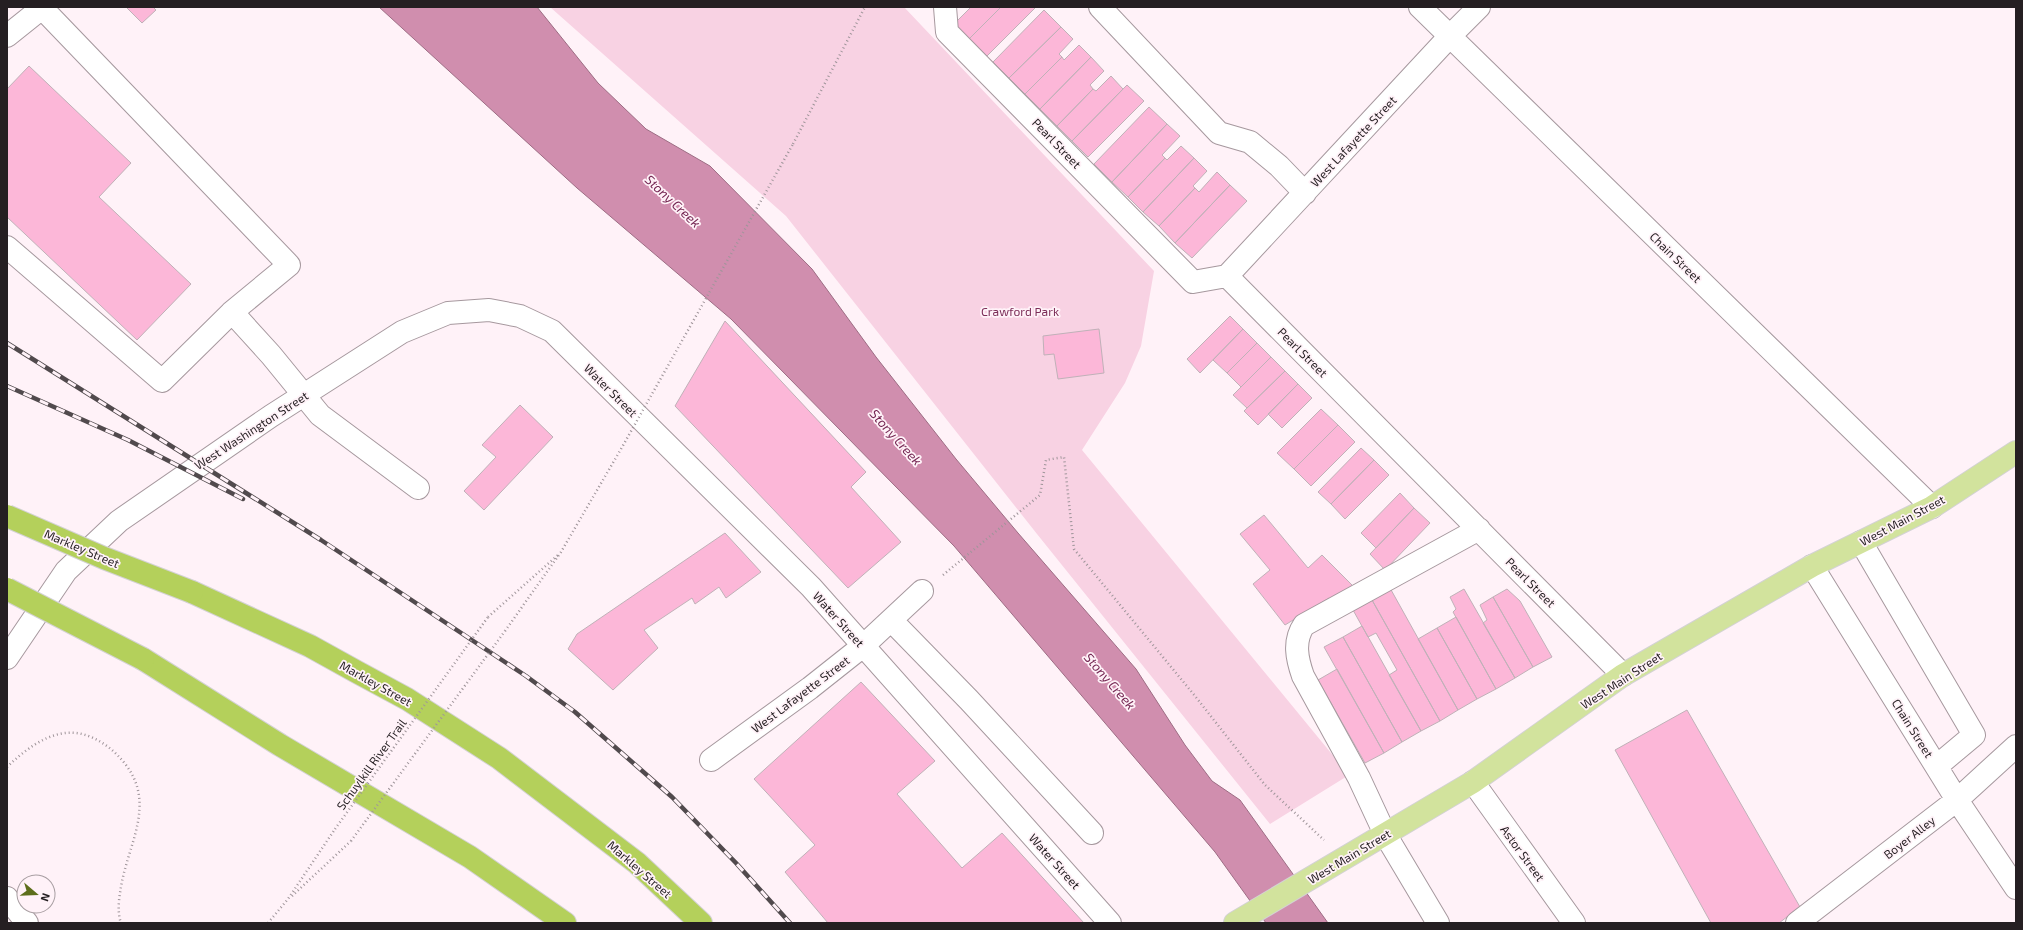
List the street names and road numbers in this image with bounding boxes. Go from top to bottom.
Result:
street label: West Lafayette Street [1307,92,1399,189]
street label: Pearl Street [1030,115,1085,171]
street label: Chain Street [1647,229,1705,285]
street label: Pearl Street [1275,324,1331,380]
street label: Water Street [582,361,641,420]
street label: West Washington Street [192,388,311,472]
street label: West Main Street [1857,492,1947,548]
street label: Markley Street [42,526,122,570]
street label: Pearl Street [1503,554,1559,610]
street label: Water Street [811,589,868,650]
street label: West Main Street [1578,648,1665,711]
street label: West Lafayette Street [748,652,852,735]
street label: Markley Street [338,657,415,709]
street label: Chain Street [1889,696,1937,760]
street label: Schuylkill River Trail [333,716,409,812]
street label: Boyer Alley [1881,812,1938,861]
street label: Astor Street [1498,822,1548,884]
street label: West Main Street [1305,826,1393,886]
street label: Water Street [1027,831,1084,892]
street label: Markley Street [605,837,675,901]

